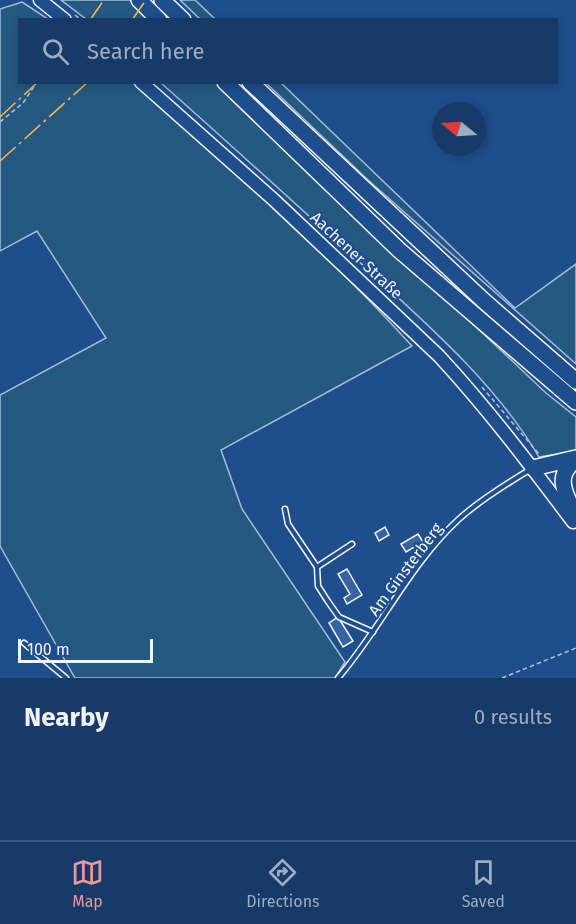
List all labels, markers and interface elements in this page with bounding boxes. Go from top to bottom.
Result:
search box [18,18,558,84]
icon: search [39,35,72,68]
text: Search here [87,38,205,65]
north arrow [432,102,486,156]
street label: Aachener Straße [307,208,407,303]
street label: Am Ginsterberg [364,519,447,620]
scale bar [18,636,153,664]
text: 100 m [27,640,70,659]
text: Nearby [24,702,109,733]
text: 0 results [474,705,552,729]
tab: Map [71,856,104,911]
tab: Directions [246,856,320,911]
tab: Saved [462,856,505,911]

